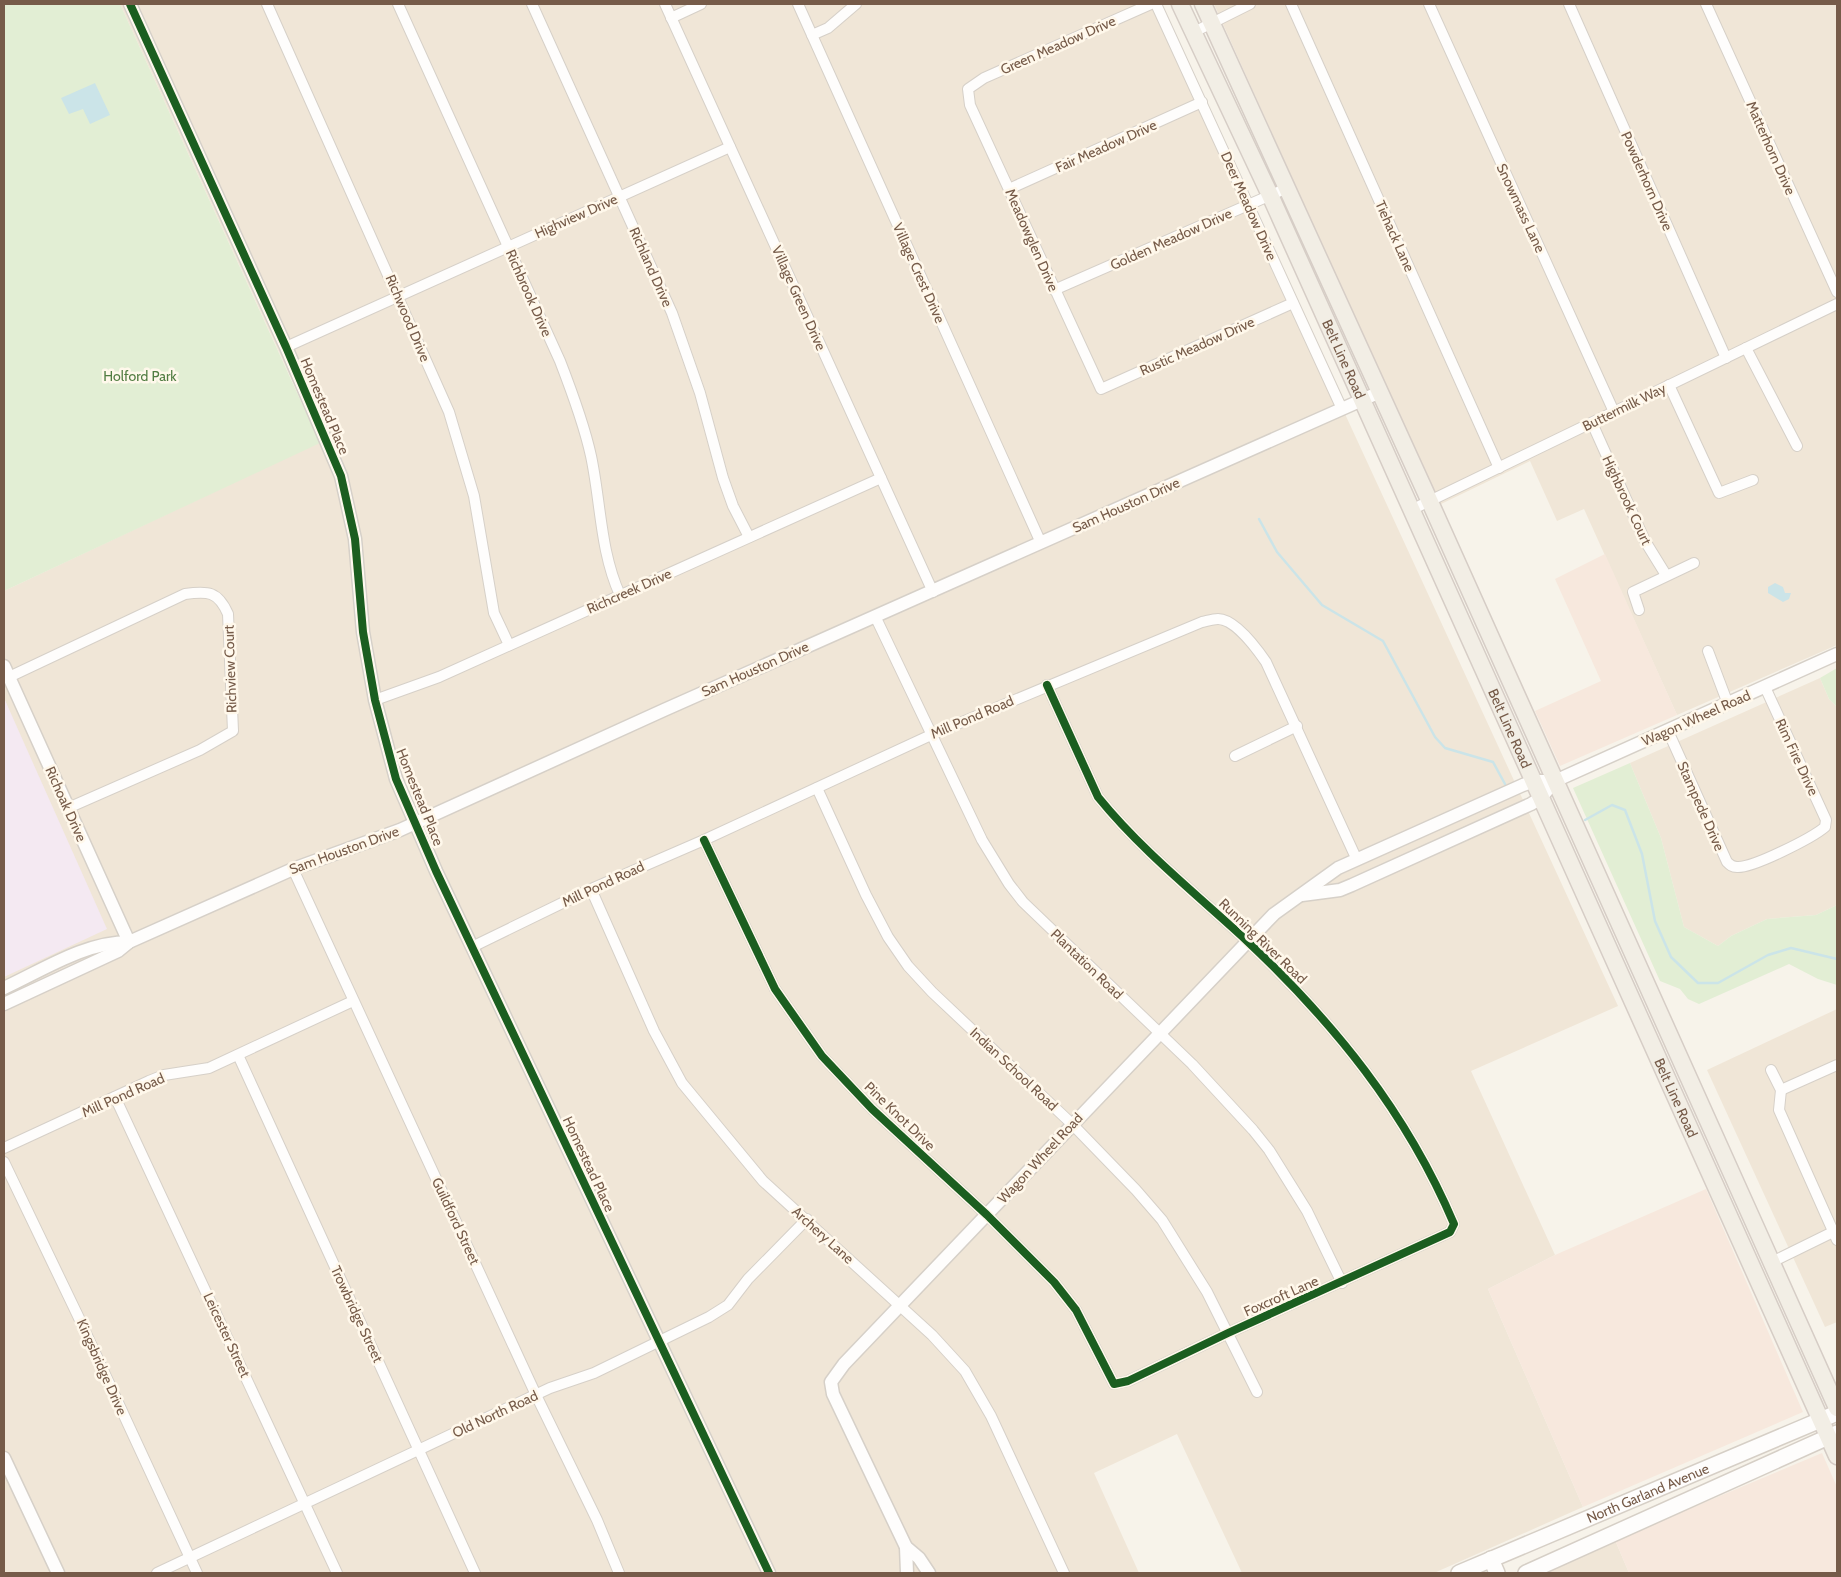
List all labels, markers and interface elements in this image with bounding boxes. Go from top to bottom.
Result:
street label: Green Meadow Drive [998,12,1118,78]
street label: Matterhorn Drive [1742,98,1800,198]
street label: Fair Meadow Drive [1053,116,1159,176]
street label: Powderhorn Drive [1617,128,1677,234]
street label: Deer Meadow Drive [1217,149,1281,263]
street label: Snowmass Lane [1493,161,1549,255]
street label: Meadowglen Drive [1001,186,1063,294]
street label: Highview Drive [532,190,620,242]
street label: Tiehack Lane [1371,197,1419,275]
street label: Golden Meadow Drive [1107,204,1235,274]
street label: Village Crest Drive [889,220,949,326]
street label: Richland Drive [625,224,677,310]
street label: Village Green Drive [768,243,830,353]
street label: Richbrook Drive [502,247,556,339]
street label: Richwood Drive [382,272,434,364]
street label: Rustic Meadow Drive [1137,313,1257,379]
street label: Belt Line Road [1318,316,1369,402]
street label: Homestead Place [296,355,354,457]
park label: Holford Park [103,367,177,385]
street label: Buttermilk Way [1579,379,1669,435]
street label: Highbrook Court [1598,452,1656,548]
street label: Sam Houston Drive [1070,473,1182,537]
street label: Richcreek Drive [584,564,674,618]
street label: Richview Court [219,624,241,713]
street label: Sam Houston Drive [699,637,811,701]
street label: Belt Line Road [1484,686,1536,771]
street label: Wagon Wheel Road [1639,686,1753,750]
street label: Mill Pond Road [928,691,1016,743]
street label: Rim Fire Drive [1771,716,1823,798]
street label: Homestead Place [392,746,448,848]
street label: Stampede Drive [1673,758,1729,854]
street label: Richoak Drive [41,764,91,844]
street label: Sam Houston Drive [287,822,401,878]
street label: Mill Pond Road [559,857,647,911]
street label: Running River Road [1215,894,1311,988]
street label: Plantation Road [1047,925,1127,1003]
street label: Indian School Road [966,1024,1062,1114]
street label: Belt Line Road [1650,1055,1702,1140]
street label: Mill Pond Road [79,1069,167,1121]
street label: Pine Knot Drive [861,1078,939,1154]
street label: Wagon Wheel Road [994,1109,1086,1207]
street label: Homestead Place [559,1113,619,1215]
street label: Guildford Street [428,1175,484,1268]
street label: Archery Lane [788,1202,858,1268]
street label: Trowbridge Street [327,1263,387,1365]
street label: Foxcroft Lane [1241,1272,1321,1320]
street label: Leicester Street [199,1290,255,1381]
street label: Kingsbridge Drive [73,1316,131,1418]
street label: Old North Road [449,1386,541,1442]
street label: North Garland Avenue [1584,1459,1712,1527]

